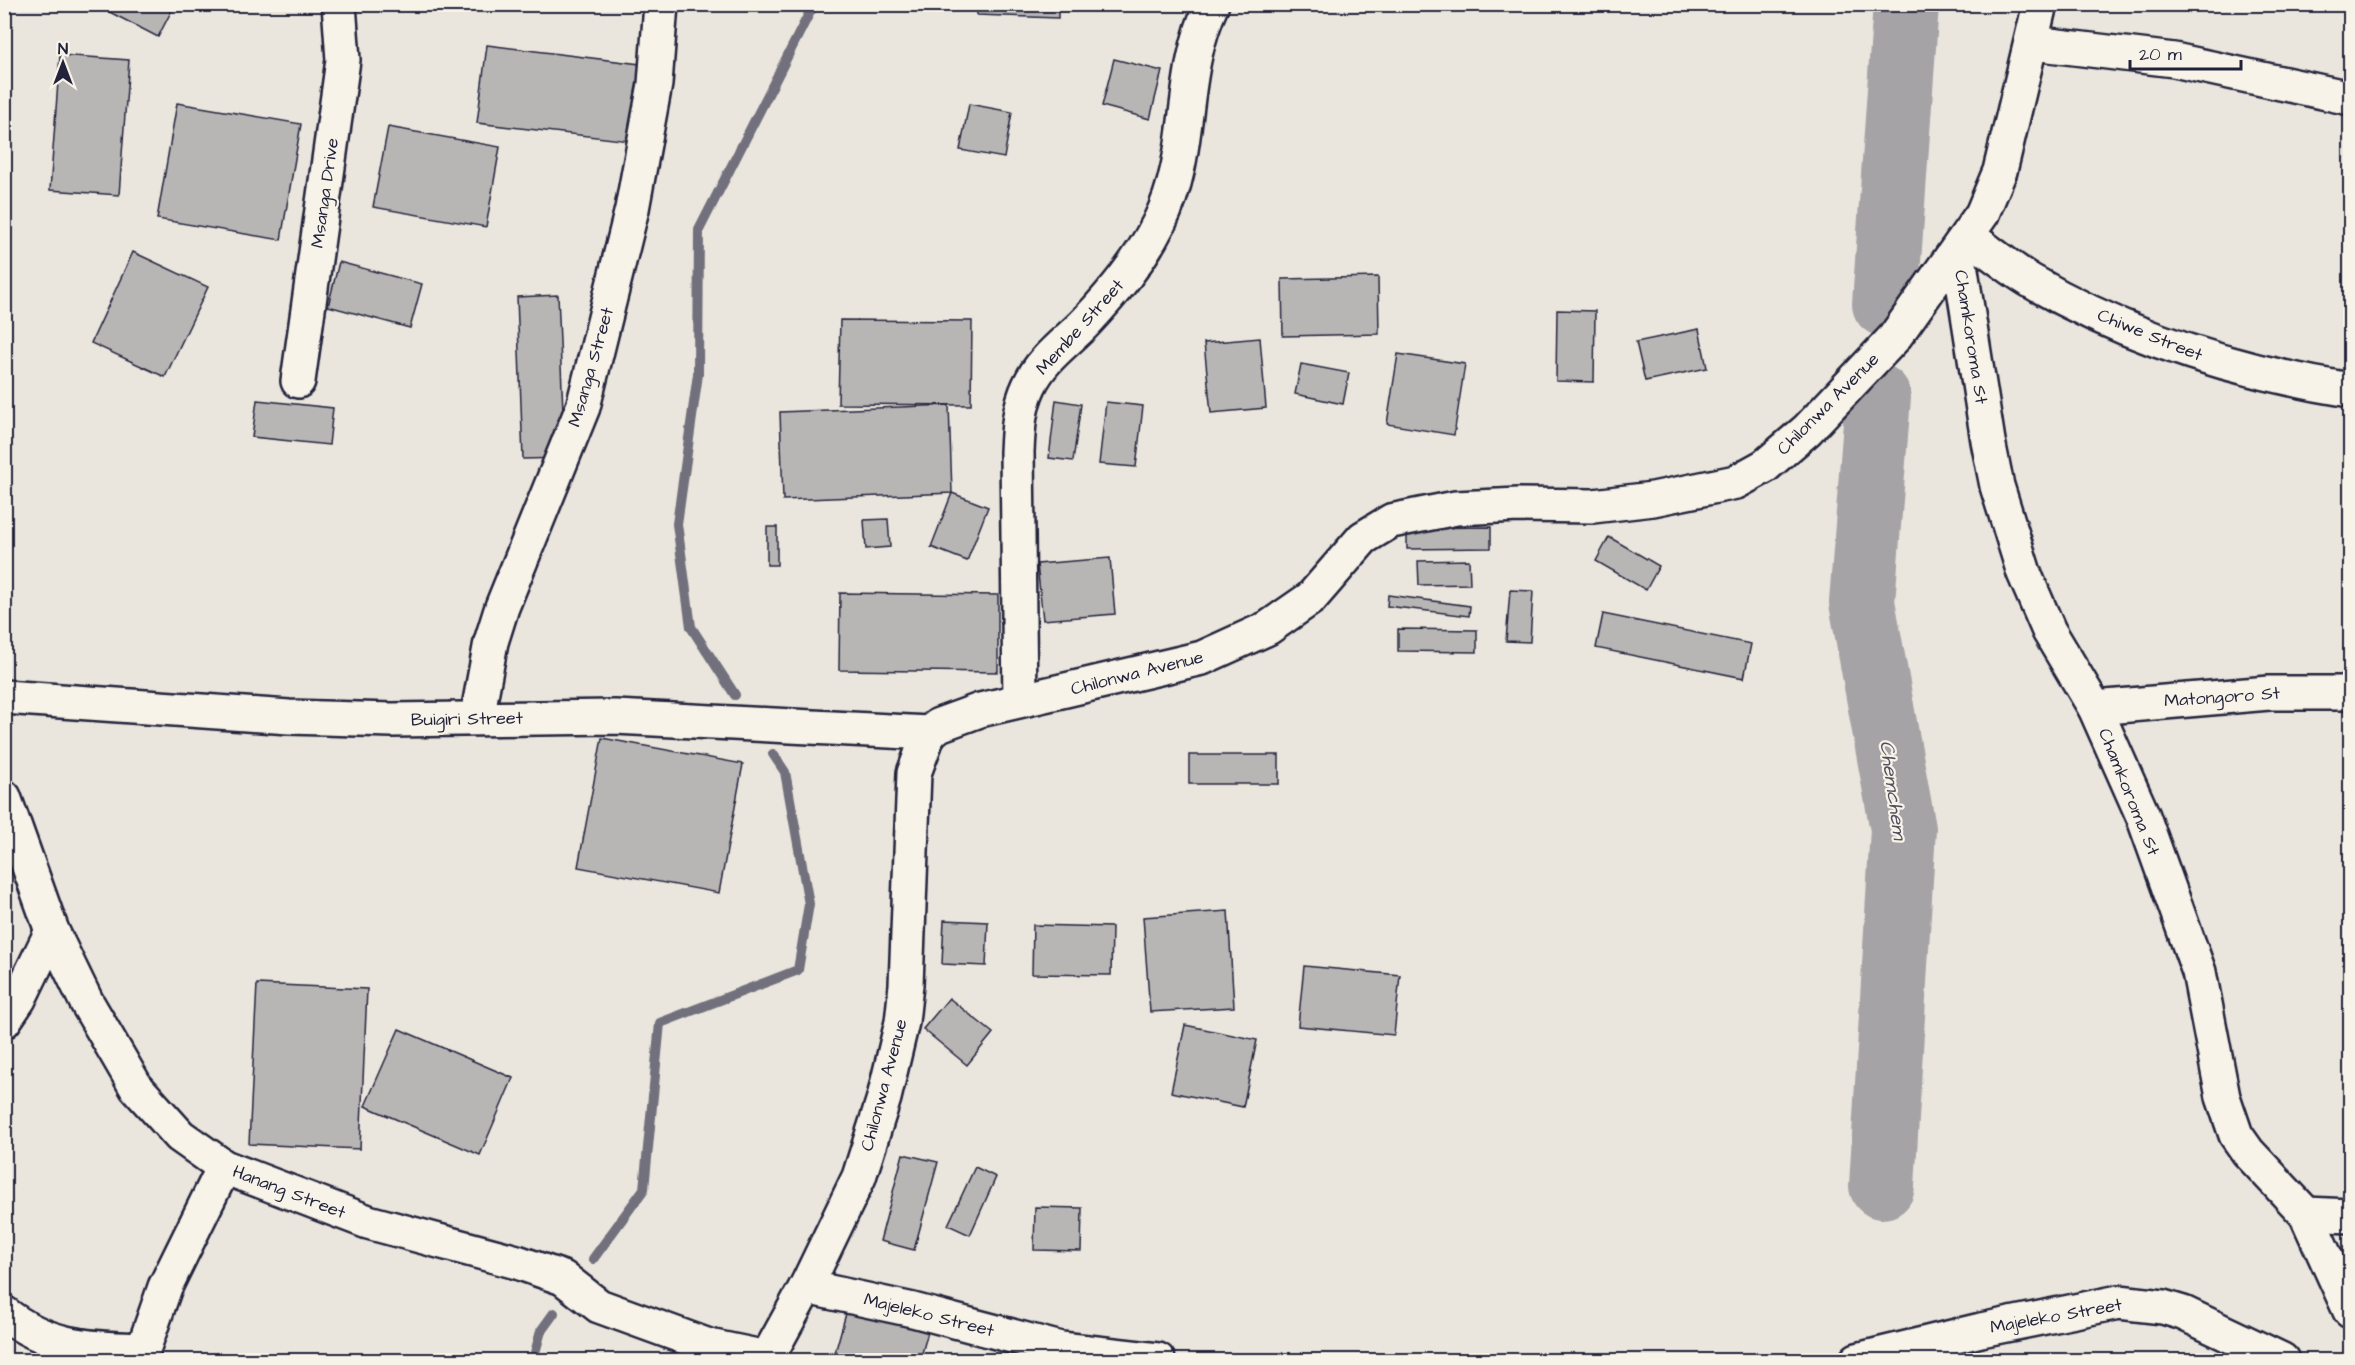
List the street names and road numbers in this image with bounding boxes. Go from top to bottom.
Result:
street label: Msanga Drive [305,136,346,250]
street label: Chamkoroma St [1948,268,1994,406]
street label: Membe Street [1030,273,1130,380]
street label: Chiwe Street [2094,303,2207,368]
street label: Msanga Street [562,304,621,430]
street label: Chilonwa Avenue [1771,347,1885,461]
street label: Chilonwa Avenue [1068,644,1206,702]
street label: Matongoro St [2163,680,2281,715]
street label: Buigiri Street [411,706,524,733]
street label: Chamkoroma St [2092,725,2166,860]
street label: Chilonwa Avenue [854,1016,914,1154]
street label: Hanang Street [229,1159,350,1226]
street label: Majeleko Street [861,1287,997,1343]
street label: Majeleko Street [1988,1292,2125,1340]

